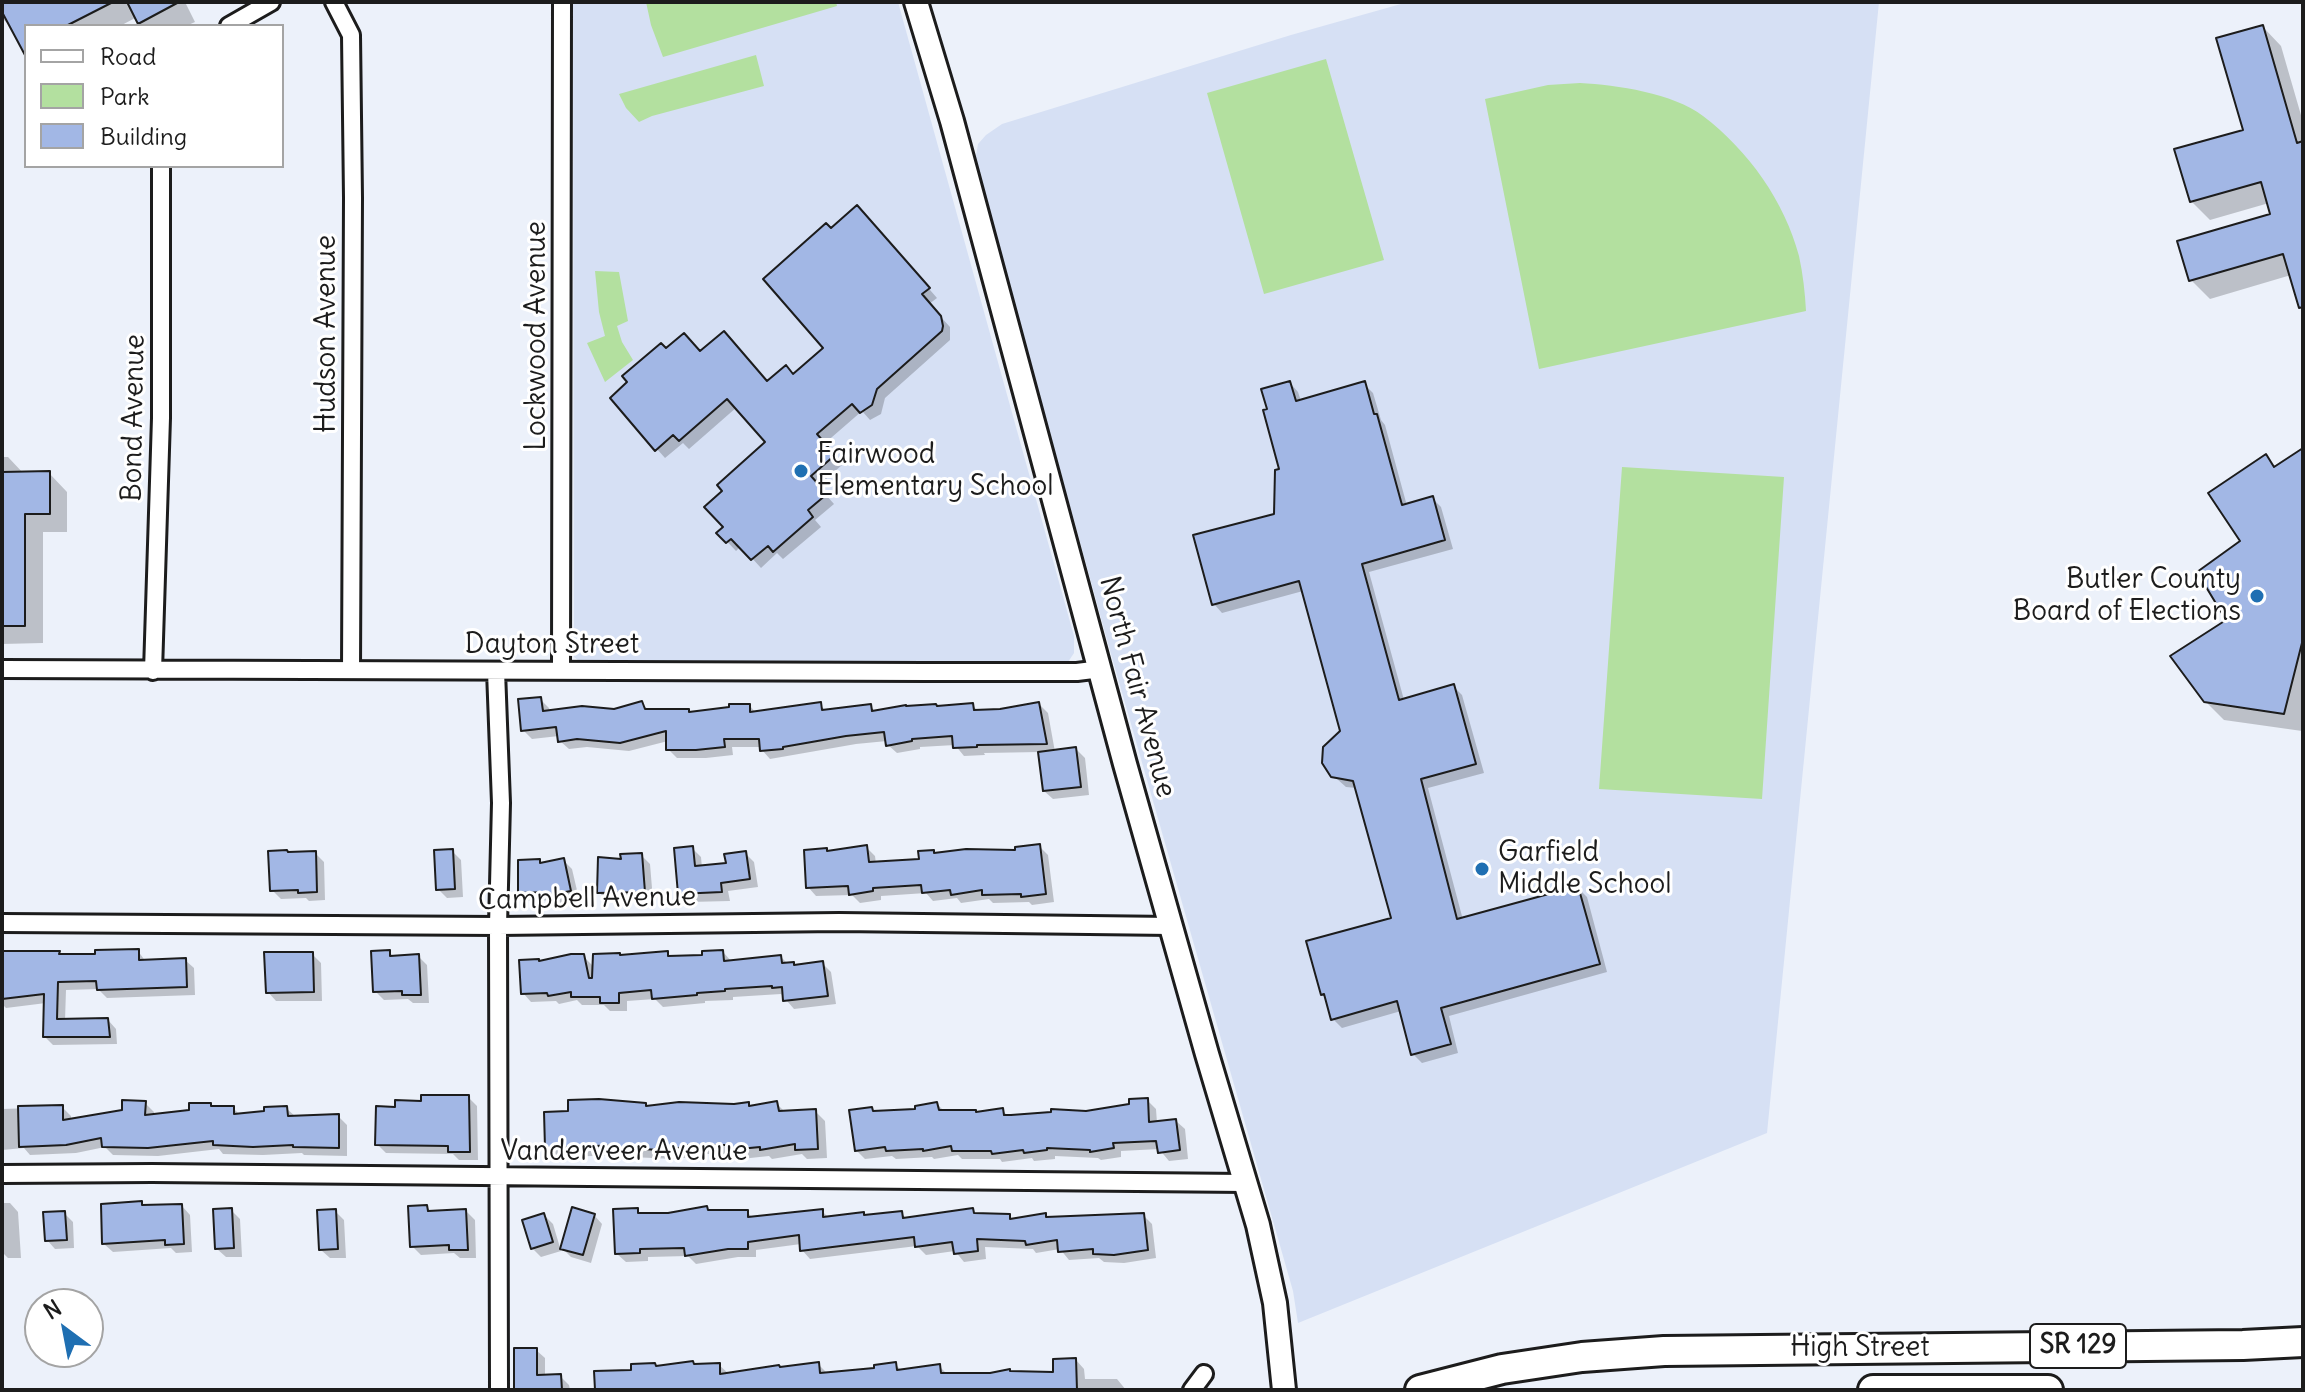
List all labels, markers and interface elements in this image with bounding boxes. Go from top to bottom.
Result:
legend [24,24,284,168]
text: Road [100,41,156,71]
text: Park [100,81,150,111]
text: Building [100,121,187,151]
street label: Lockwood Avenue [520,221,554,451]
street label: Hudson Avenue [310,235,344,433]
street label: Bond Avenue [116,334,152,502]
place label: Fairwood Elementary School [817,438,1054,504]
marker: Fairwood Elementary School [792,462,810,480]
place label: Butler County Board of Elections [2013,563,2241,629]
street label: North Fair Avenue [1091,573,1183,801]
marker: Butler County Board of Elections [2248,587,2266,605]
street label: Dayton Street [465,628,639,662]
place label: Garfield Middle School [1498,836,1672,902]
marker: Garfield Middle School [1473,860,1491,878]
street label: Campbell Avenue [478,880,696,918]
street label: Vanderveer Avenue [500,1135,748,1169]
north arrow [24,1288,104,1368]
text: N [38,1293,66,1325]
road number: SR 129 [2030,1324,2126,1368]
street label: High Street [1790,1331,1930,1365]

